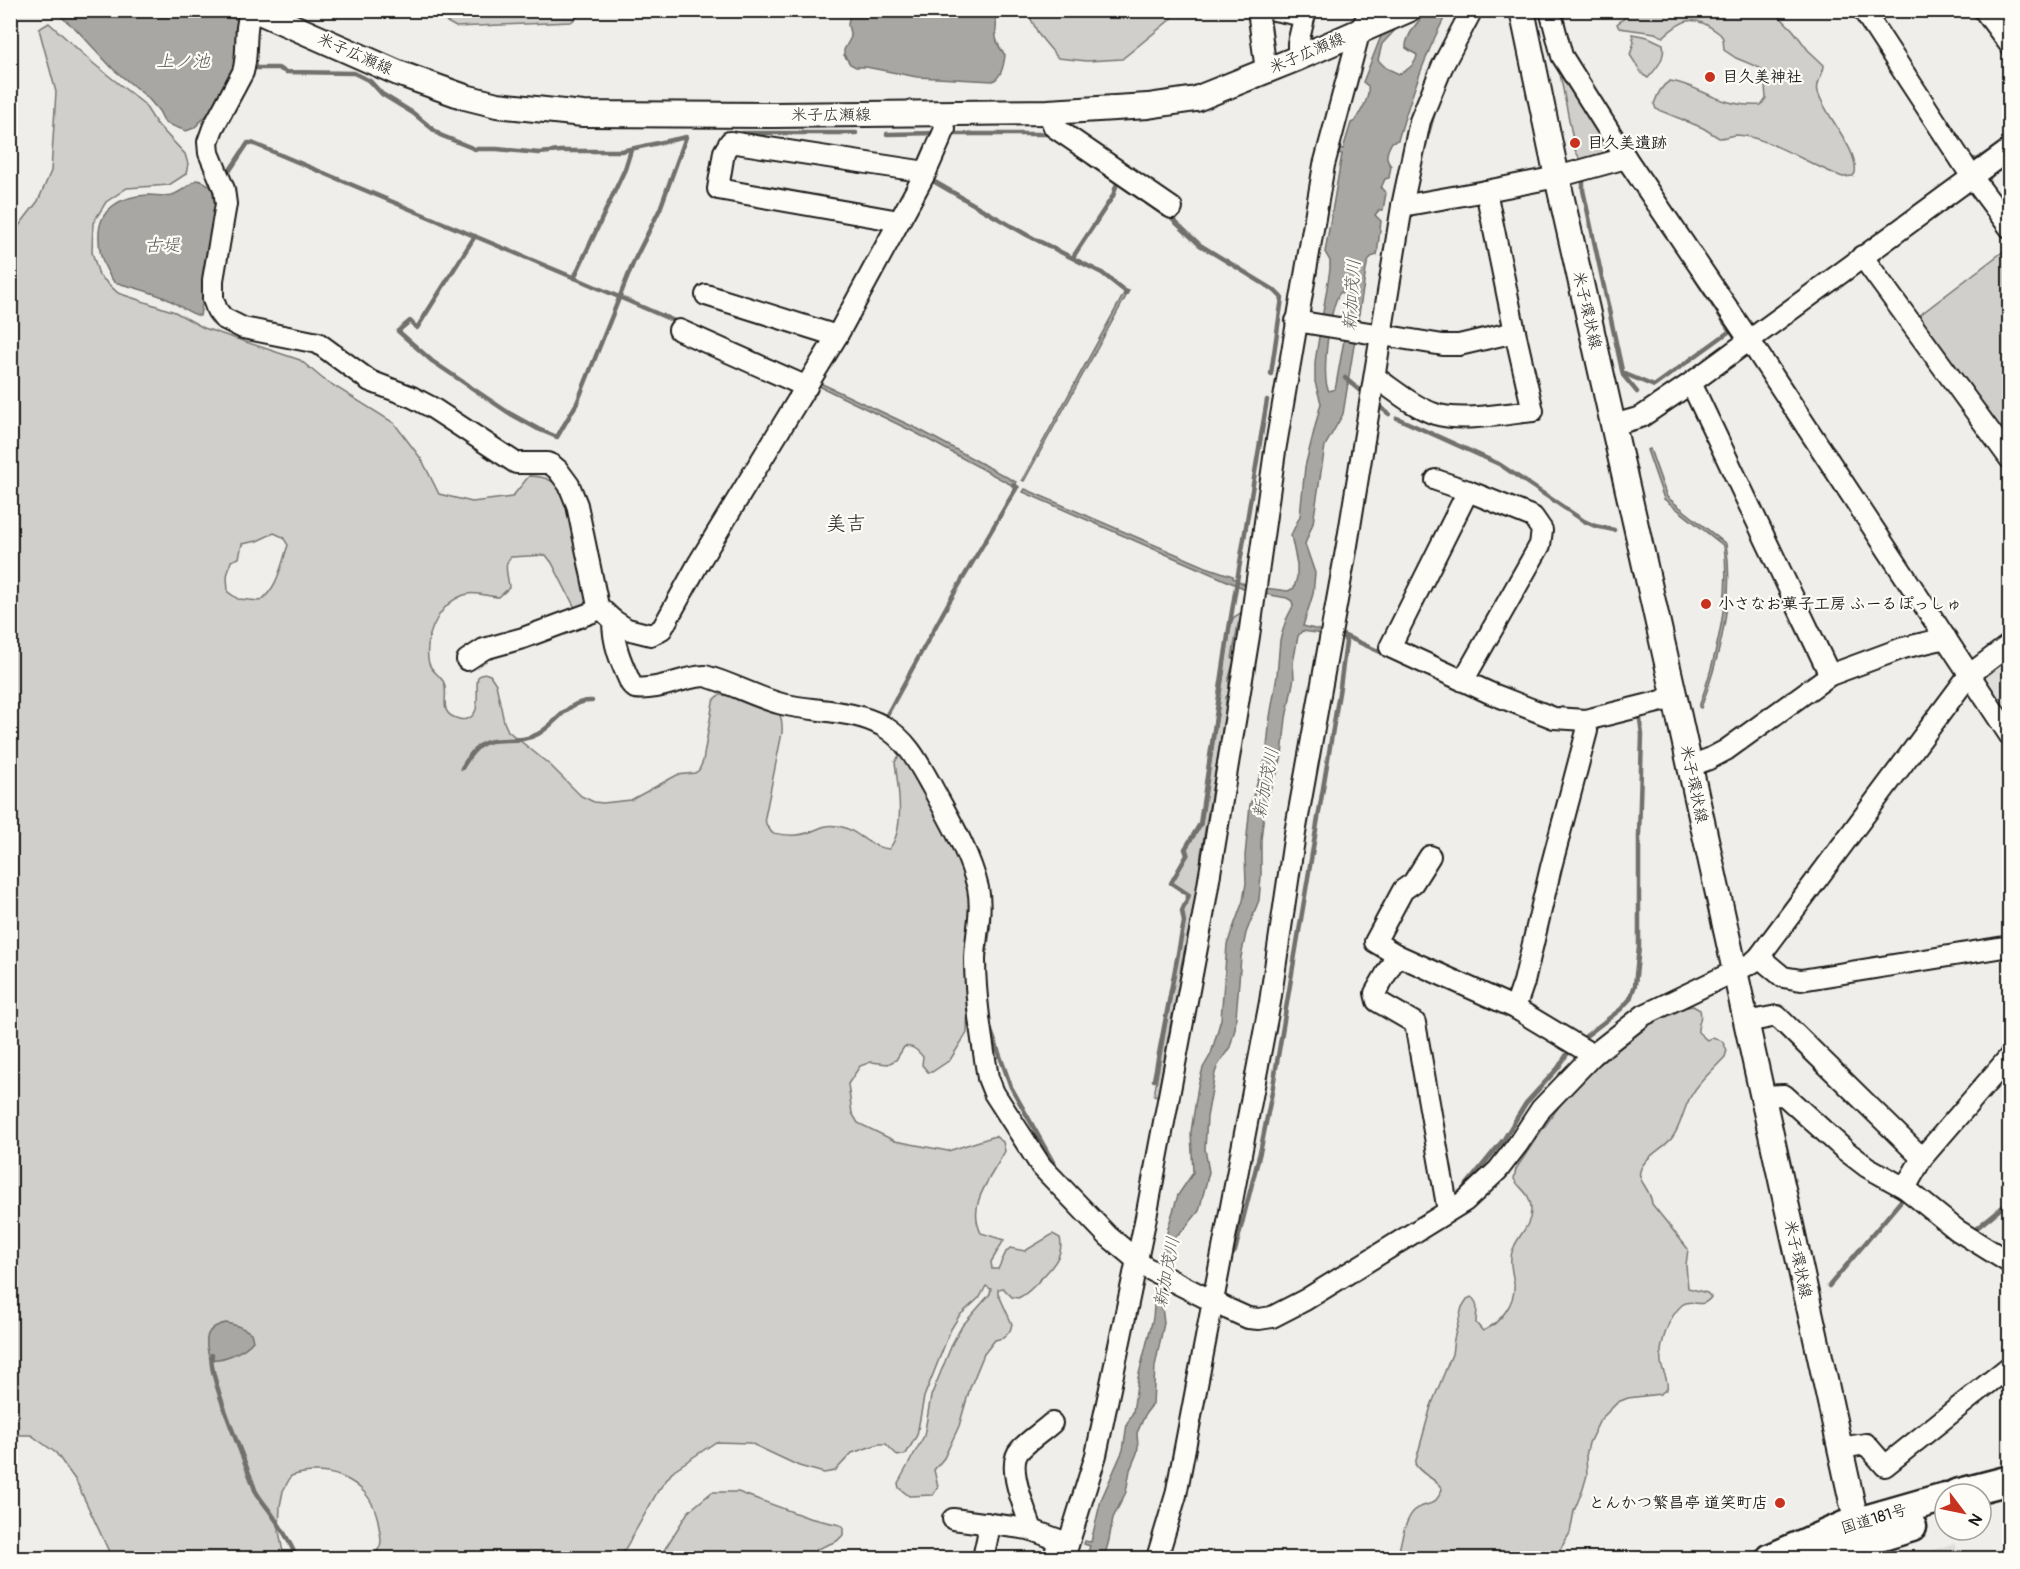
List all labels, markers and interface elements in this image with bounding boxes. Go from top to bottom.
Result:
street label: 米子広瀬線 [1266,28,1348,78]
street label: 米子広瀬線 [314,29,396,79]
water label: 上ノ池 [156,50,211,73]
place label: 目久美神社 [1722,67,1802,87]
marker: 目久美神社 [1703,70,1717,84]
street label: 米子広瀬線 [791,105,871,125]
place label: 目久美遺跡 [1587,133,1667,153]
marker: 目久美遺跡 [1568,136,1582,150]
water label: 古堤 [144,234,181,257]
water label: 新加茂川 [1338,258,1366,332]
street label: 米子環状線 [1568,269,1606,351]
district label: 美吉 [826,511,866,536]
place label: 小さなお菓子工房 ふーるぽっしゅ [1718,594,1962,614]
marker: 小さなお菓子工房 ふーるぽっしゅ [1699,597,1713,611]
street label: 米子環状線 [1676,743,1712,825]
water label: 新加茂川 [1248,745,1284,821]
street label: 米子環状線 [1780,1218,1816,1300]
water label: 新加茂川 [1149,1234,1185,1310]
north arrow [1933,1482,1993,1542]
place label: とんかつ繁昌亭 道笑町店 [1589,1493,1768,1513]
marker: とんかつ繁昌亭 道笑町店 [1773,1496,1787,1510]
street label: 国道181号 [1838,1499,1910,1539]
text: N [1963,1510,1986,1529]

